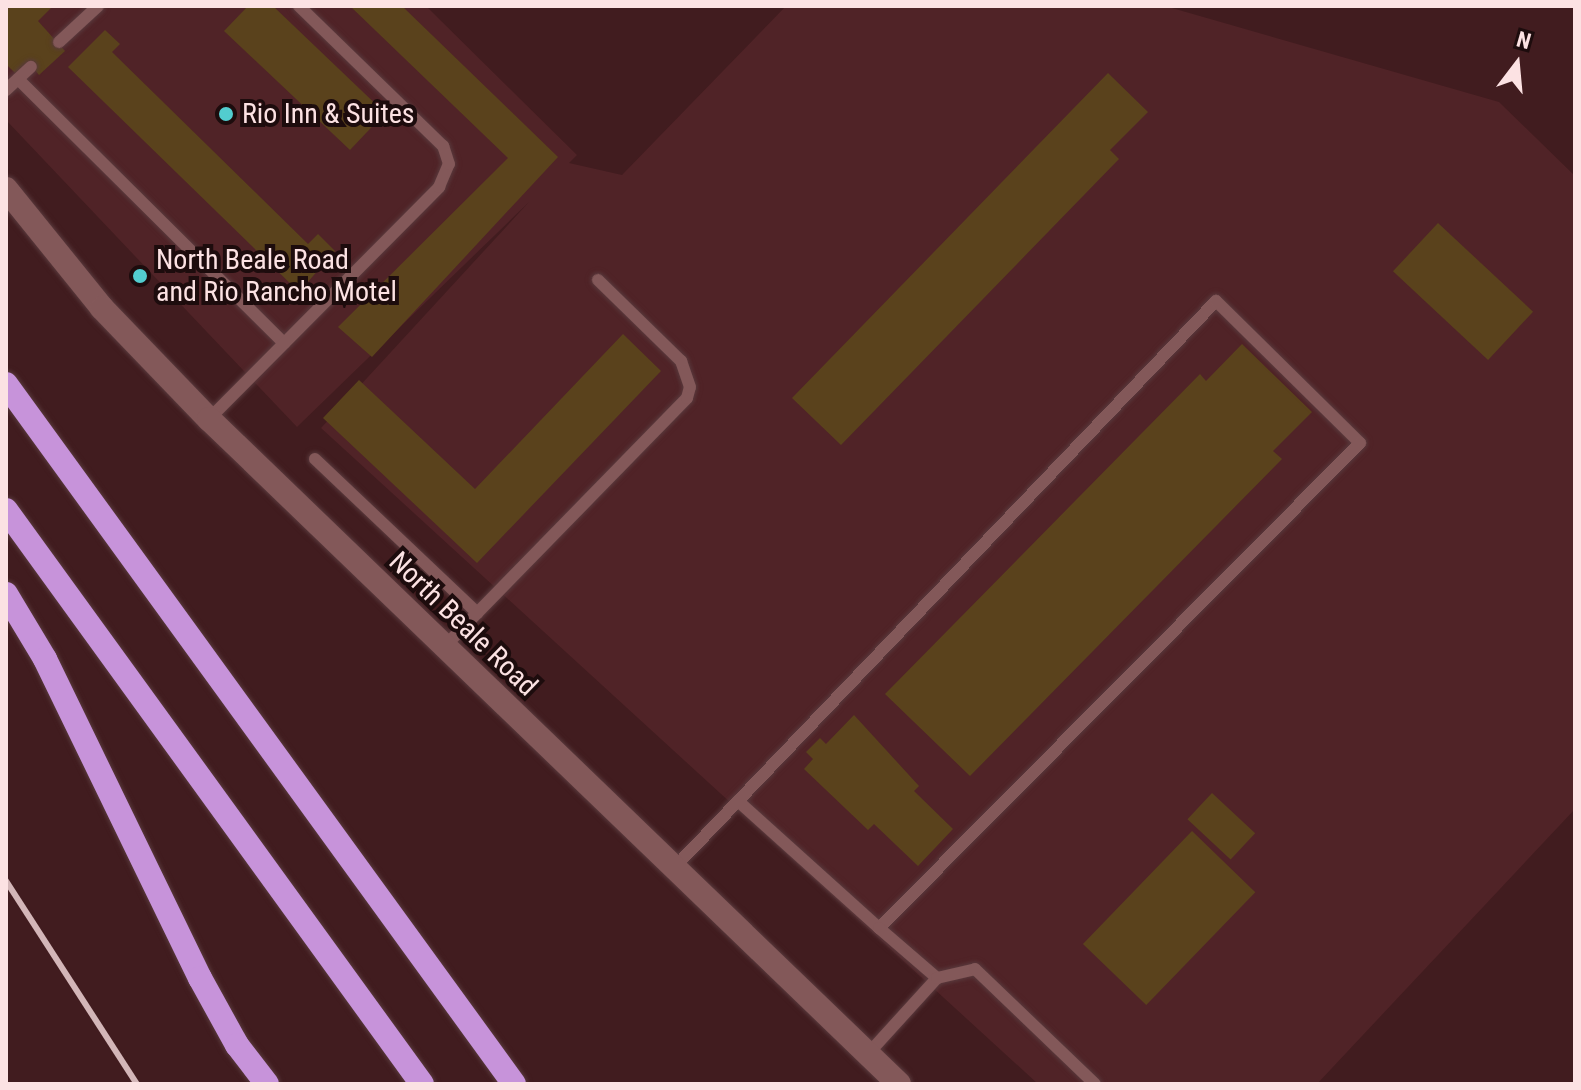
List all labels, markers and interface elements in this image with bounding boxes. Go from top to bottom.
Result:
north arrow [1477,24,1557,104]
text: N [1514,27,1534,54]
place label: Rio Inn & Suites [242,97,415,131]
marker: Rio Inn & Suites [217,105,235,123]
place label: North Beale Road and Rio Rancho Motel [156,243,397,309]
marker: North Beale Road and Rio Rancho Motel [131,267,149,285]
street label: North Beale Road [382,545,544,703]

